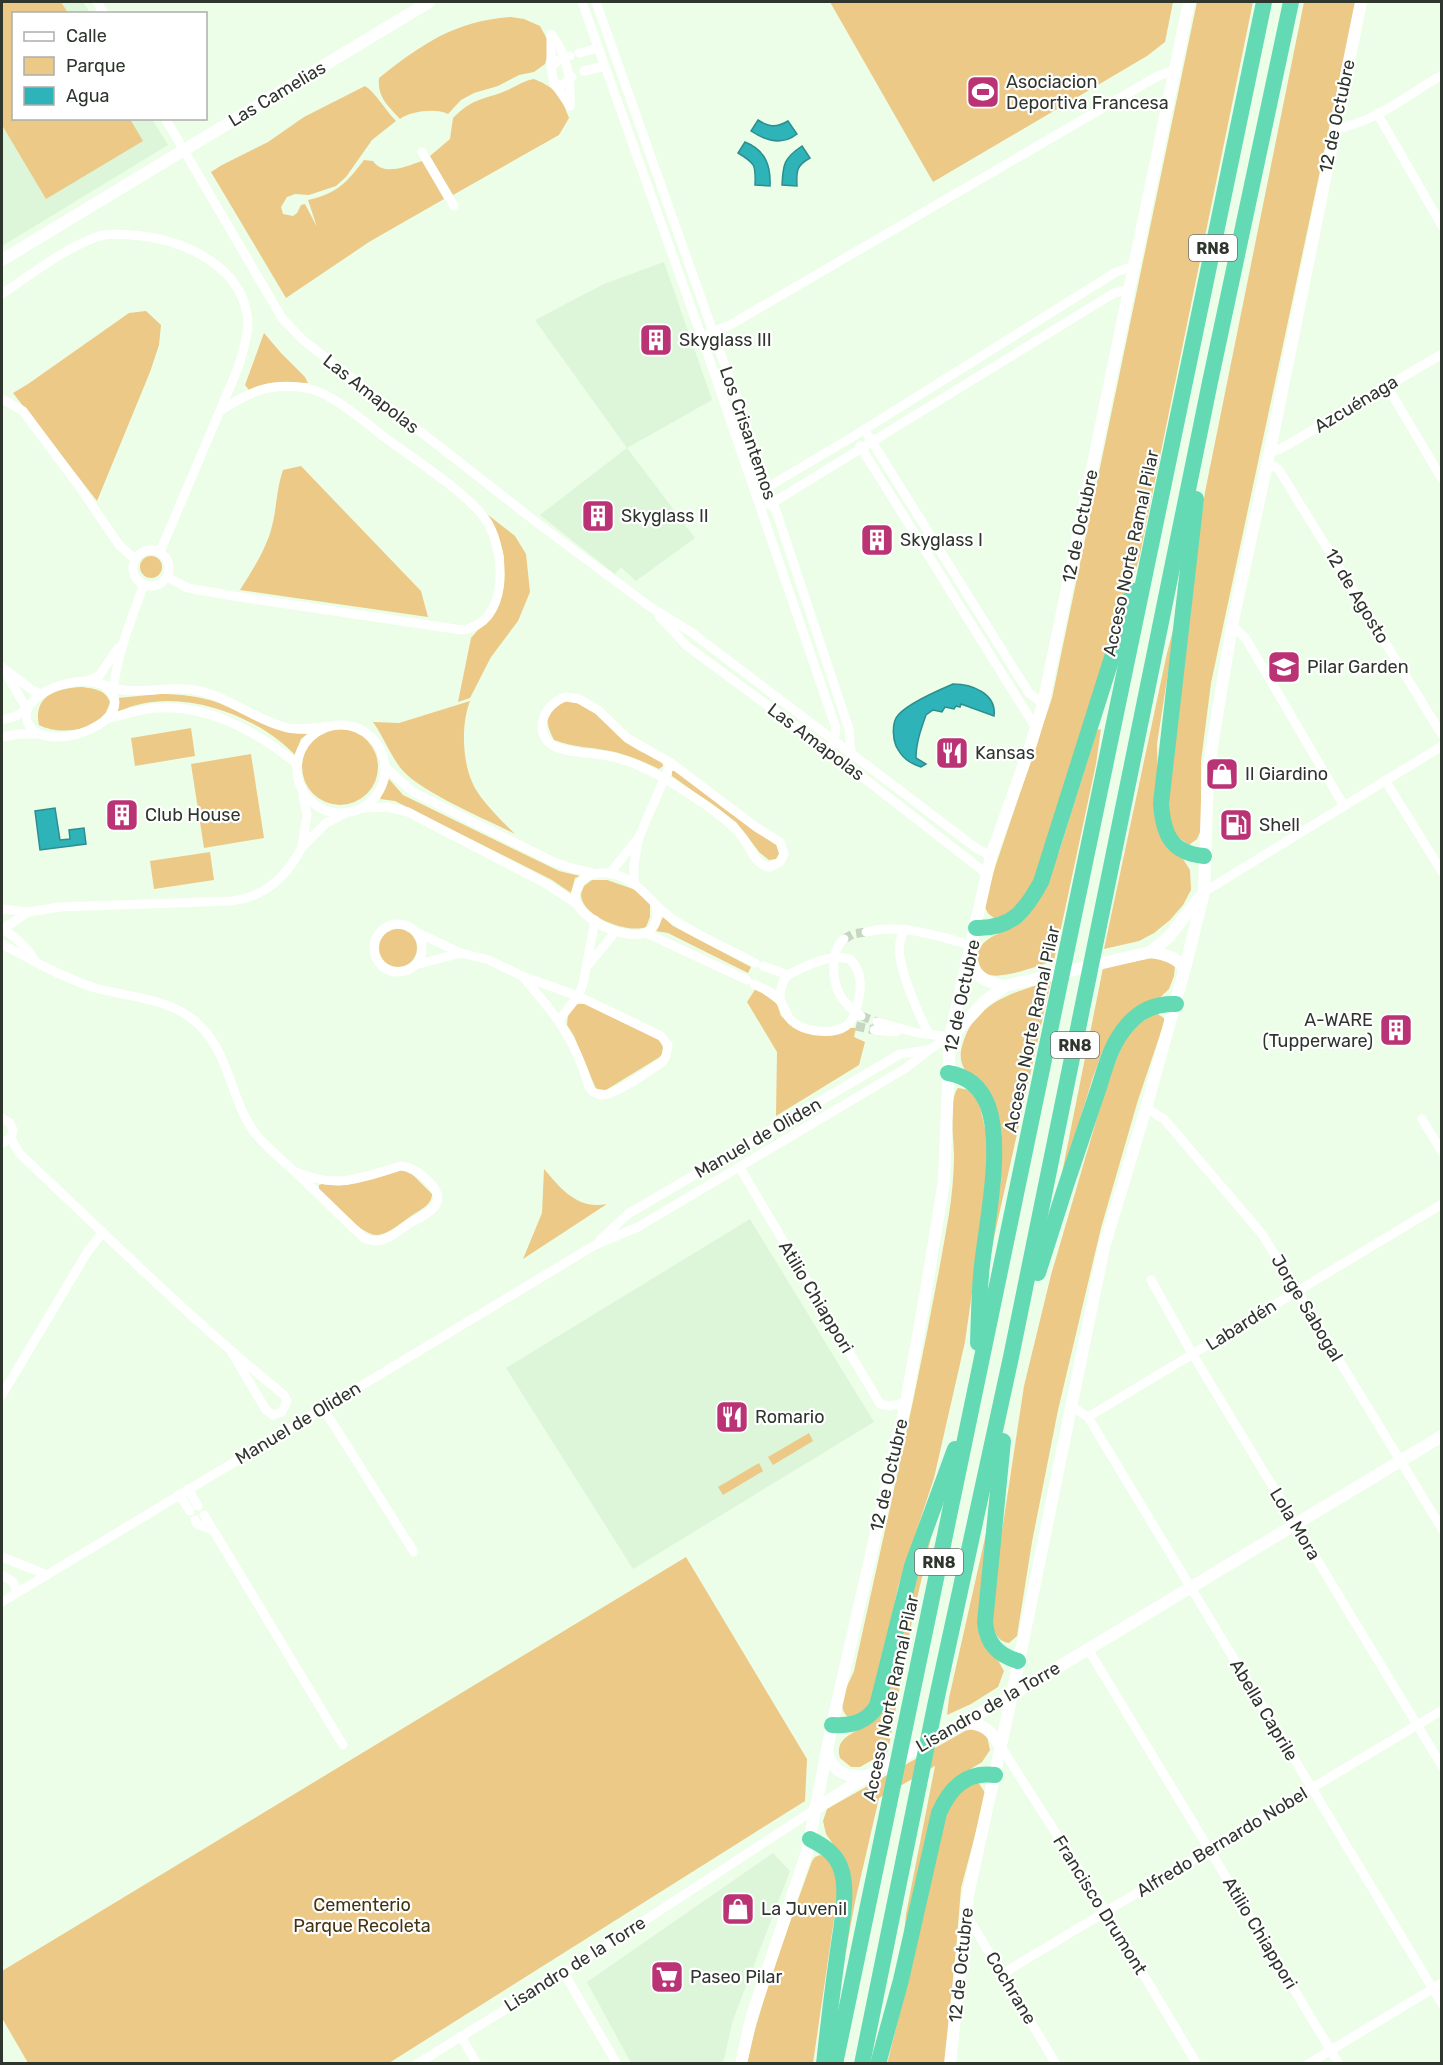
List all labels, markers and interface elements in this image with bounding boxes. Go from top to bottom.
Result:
legend [12,12,207,120]
text: Calle [66,25,107,47]
text: Parque [66,55,126,77]
street label: Las Camelias [224,56,330,132]
street label: 12 de Octubre [1314,57,1360,175]
place label: Asociacion Deportiva Francesa [1006,71,1169,114]
sports icon: Asociacion Deportiva Francesa [965,74,1001,110]
text: Agua [66,85,109,107]
road number: RN8 [1189,235,1237,261]
building icon: Skyglass III [638,322,674,358]
place label: Skyglass III [679,329,772,351]
street label: Las Amapolas [319,350,423,438]
street label: Los Crisantemos [715,363,781,503]
street label: Azcuénaga [1310,370,1402,438]
street label: Acceso Norte Ramal Pilar [1098,448,1164,658]
street label: 12 de Octubre [1057,467,1103,585]
building icon: Skyglass II [580,498,616,534]
place label: Skyglass II [621,505,709,527]
building icon: Skyglass I [859,522,895,558]
place label: Skyglass I [900,529,983,551]
street label: 12 de Agosto [1320,544,1394,648]
school or university icon: Pilar Garden [1266,649,1302,685]
place label: Pilar Garden [1307,656,1409,678]
street label: Las Amapolas [763,698,869,786]
restaurant icon: Kansas [934,735,970,771]
place label: Kansas [975,742,1035,764]
shop icon: Il Giardino [1204,756,1240,792]
place label: Il Giardino [1245,763,1328,785]
building icon: Club House [104,797,140,833]
place label: Club House [145,804,241,826]
fuel station icon: Shell [1218,807,1254,843]
place label: Shell [1259,814,1300,836]
street label: Acceso Norte Ramal Pilar [999,924,1065,1134]
street label: 12 de Octubre [939,937,985,1055]
place label: A-WARE (Tupperware) [1263,1009,1373,1052]
building icon: A-WARE (Tupperware) [1378,1012,1414,1048]
road number: RN8 [1051,1032,1099,1058]
street label: Manuel de Oliden [691,1093,825,1183]
street label: Atilio Chiappori [774,1237,858,1357]
street label: Jorge Sabogal [1266,1251,1348,1365]
street label: Labardén [1202,1295,1280,1355]
street label: Manuel de Oliden [231,1377,365,1469]
restaurant icon: Romario [714,1399,750,1435]
place label: Romario [755,1406,824,1428]
street label: 12 de Octubre [865,1416,913,1534]
street label: Lola Mora [1265,1484,1325,1564]
road number: RN8 [915,1549,963,1575]
street label: Acceso Norte Ramal Pilar [858,1593,924,1803]
street label: Abella Caprile [1225,1655,1303,1765]
street label: Lisandro de la Torre [912,1657,1064,1757]
street label: Alfredo Bernardo Nobel [1133,1782,1311,1902]
street label: Francisco Drumont [1048,1831,1152,1979]
street label: Atilio Chiappori [1218,1873,1302,1993]
shop icon: La Juvenil [720,1891,756,1927]
park label: Cementerio Parque Recoleta [293,1894,431,1937]
place label: La Juvenil [761,1898,847,1920]
street label: 12 de Octubre [944,1906,978,2024]
street label: Lisandro de la Torre [500,1912,650,2016]
street label: Cochrane [981,1948,1041,2028]
supermarket icon: Paseo Pilar [649,1959,685,1995]
place label: Paseo Pilar [690,1966,783,1988]

